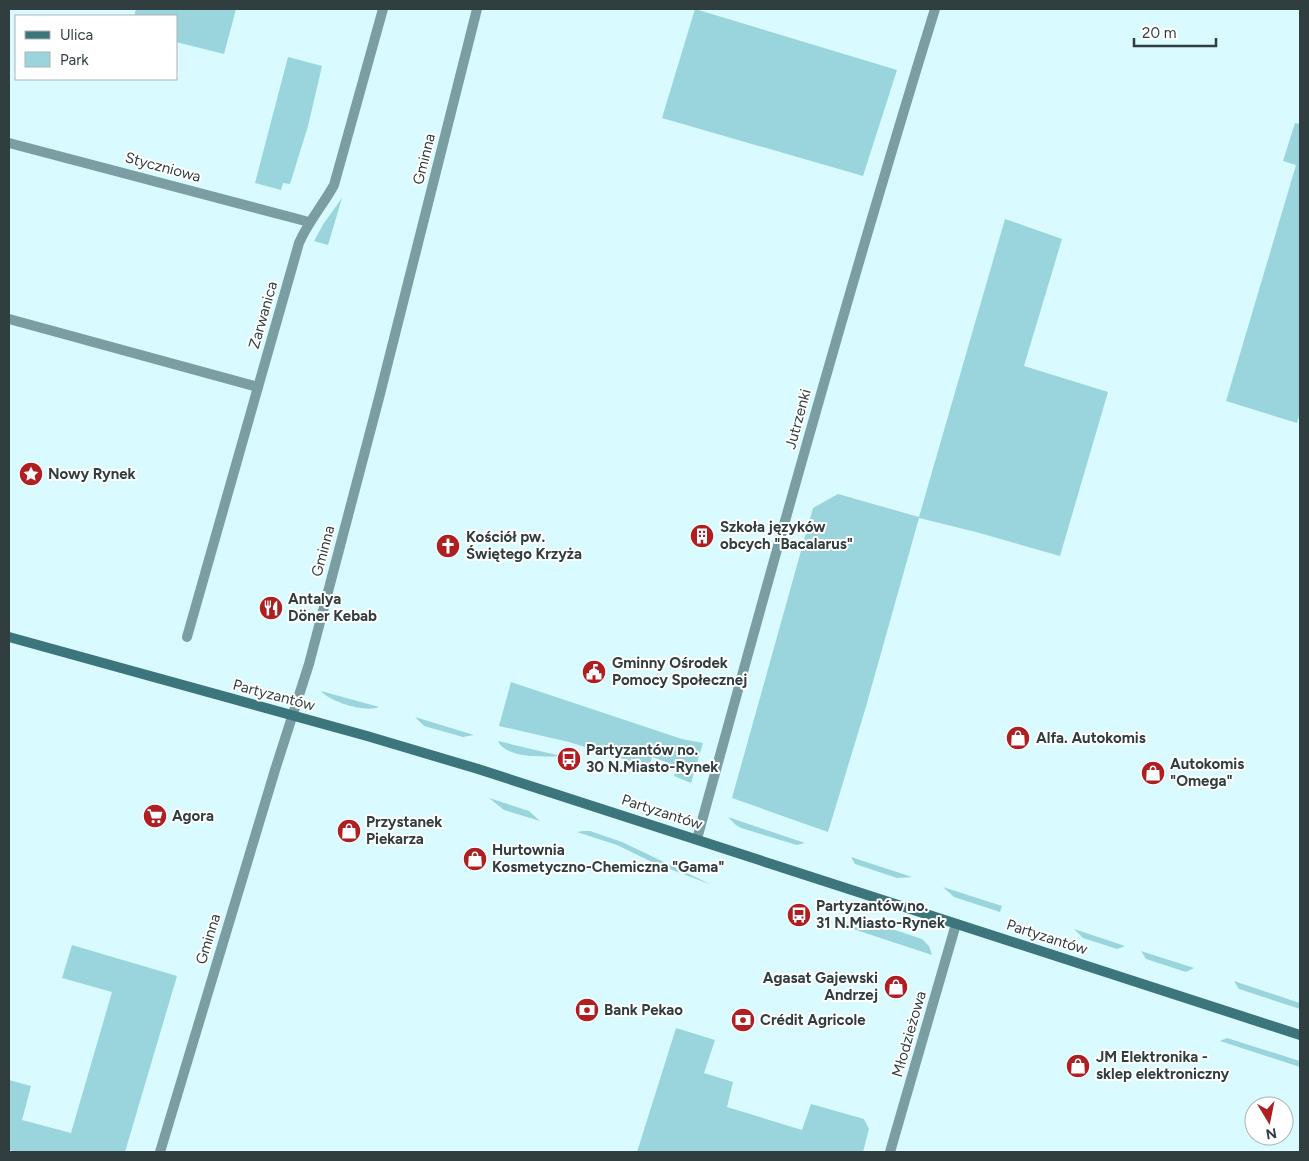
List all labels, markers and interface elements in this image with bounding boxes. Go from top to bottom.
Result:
legend [15,15,178,80]
scale bar [1134,15,1216,47]
text: 20 m [1142,24,1176,42]
text: Ulica [60,26,93,44]
text: Park [60,51,89,69]
street label: Gminna [409,132,439,186]
street label: Styczniowa [123,148,203,186]
street label: Zarwanica [245,279,281,351]
street label: Jutrzenki [781,387,815,451]
place icon: Nowy Rynek [18,461,44,487]
place label: Nowy Rynek [48,465,136,483]
place label: Szkoła języków obcych "Bacalarus" [720,518,853,553]
building icon: Szkoła języków obcych "Bacalarus" [689,523,715,549]
street label: Gminna [308,524,338,578]
place label: Kościół pw. Świętego Krzyża [466,528,582,563]
church icon: Kościół pw. Świętego Krzyża [435,533,461,559]
place label: Antalya Döner Kebab [288,590,377,625]
restaurant icon: Antalya Döner Kebab [258,595,284,621]
place label: Gminny Ośrodek Pomocy Społecznej [612,654,747,689]
public building icon: Gminny Ośrodek Pomocy Społecznej [581,659,607,685]
street label: Partyzantów [231,675,317,715]
shop icon: Alfa. Autokomis [1005,725,1031,751]
place label: Alfa. Autokomis [1036,729,1146,747]
place label: Partyzantów no. 30 N.Miasto-Rynek [586,741,718,776]
bus stop icon: Partyzantów no. 30 N.Miasto-Rynek [556,746,582,772]
place label: Autokomis "Omega" [1170,755,1244,790]
shop icon: Autokomis "Omega" [1140,760,1166,786]
street label: Partyzantów [619,790,705,834]
supermarket icon: Agora [142,803,168,829]
place label: Agora [172,807,214,825]
place label: Przystanek Piekarza [366,813,442,848]
shop icon: Przystanek Piekarza [336,818,362,844]
place label: Hurtownia Kosmetyczno-Chemiczna "Gama" [492,841,725,876]
shop icon: Hurtownia Kosmetyczno-Chemiczna "Gama" [462,846,488,872]
place label: Partyzantów no. 31 N.Miasto-Rynek [816,897,945,932]
bus stop icon: Partyzantów no. 31 N.Miasto-Rynek [786,902,812,928]
street label: Gminna [192,911,224,967]
street label: Partyzantów [1004,915,1090,959]
place label: Agasat Gajewski Andrzej [763,969,878,1004]
shop icon: Agasat Gajewski Andrzej [883,974,909,1000]
street label: Młodzieżowa [888,989,930,1079]
bank icon: Bank Pekao [574,997,600,1023]
place label: Bank Pekao [604,1001,683,1019]
bank icon: Crédit Agricole [730,1007,756,1033]
place label: Crédit Agricole [760,1011,866,1029]
place label: JM Elektronika - sklep elektroniczny [1096,1048,1230,1083]
shop icon: JM Elektronika - sklep elektroniczny [1065,1053,1091,1079]
north arrow [1244,1096,1294,1146]
text: N [1264,1124,1278,1143]

